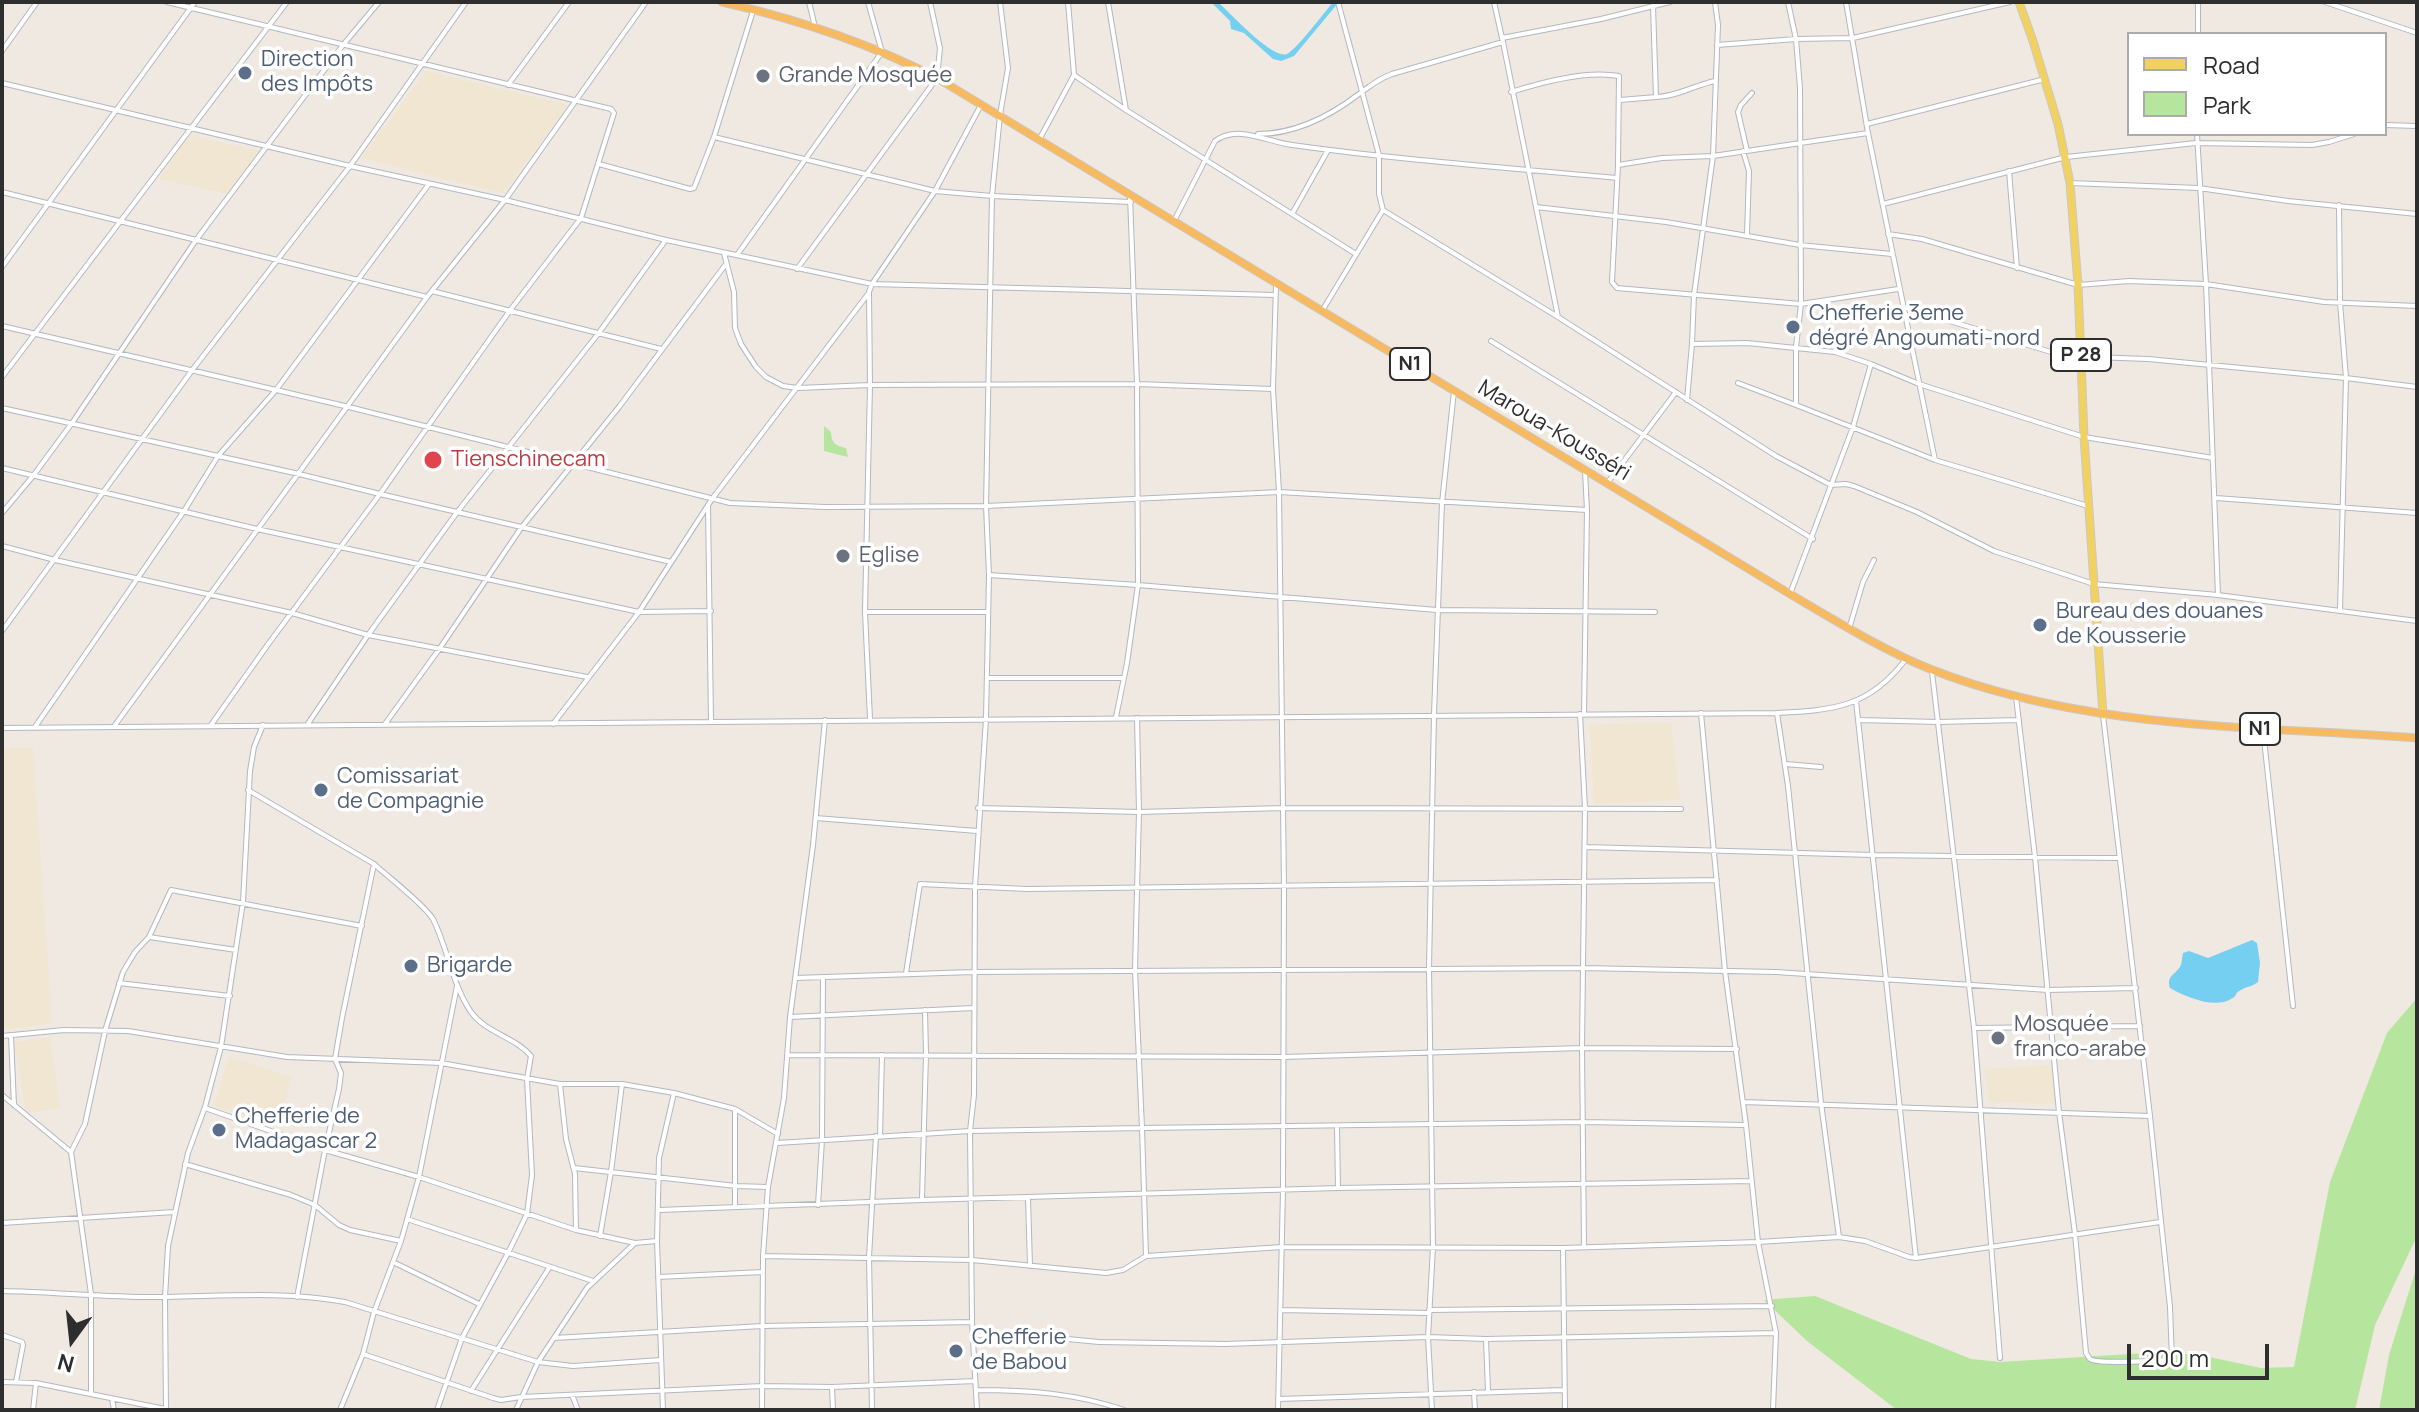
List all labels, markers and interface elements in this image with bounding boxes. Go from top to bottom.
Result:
legend [2127,32,2387,136]
place label: Direction des Impôts [261,47,373,98]
text: Road [2203,48,2260,81]
place label: Grande Mosquée [779,63,952,89]
marker: Direction des Impôts [236,64,254,82]
marker: Grande Mosquée [754,67,772,85]
text: Park [2203,88,2251,121]
place label: Chefferie 3eme dégré Angoumati-nord [1809,301,2040,352]
marker: Chefferie 3eme dégré Angoumati-nord [1784,318,1802,336]
road number: P 28 [2051,339,2111,371]
road number: N1 [1390,348,1430,380]
street label: Maroua-Kousséri [1473,375,1635,487]
place label: Tienschinecam [451,447,606,473]
marker: Tienschinecam [422,449,444,471]
place label: Eglise [859,543,919,569]
marker: Eglise [834,547,852,565]
place label: Bureau des douanes de Kousserie [2056,599,2263,650]
marker: Bureau des douanes de Kousserie [2031,616,2049,634]
road number: N1 [2240,713,2280,745]
place label: Comissariat de Compagnie [337,764,484,816]
marker: Comissariat de Compagnie [312,781,330,799]
place label: Brigarde [427,953,512,979]
marker: Brigarde [402,957,420,975]
place label: Mosquée franco-arabe [2014,1012,2146,1064]
marker: Mosquée franco-arabe [1989,1029,2007,1047]
place label: Chefferie de Madagascar 2 [235,1104,377,1156]
marker: Chefferie de Madagascar 2 [210,1121,228,1139]
north arrow [32,1300,112,1380]
place label: Chefferie de Babou [972,1325,1067,1376]
scale bar [2131,1328,2273,1378]
text: 200 m [2141,1341,2209,1374]
marker: Chefferie de Babou [947,1342,965,1360]
text: N [54,1347,77,1380]

